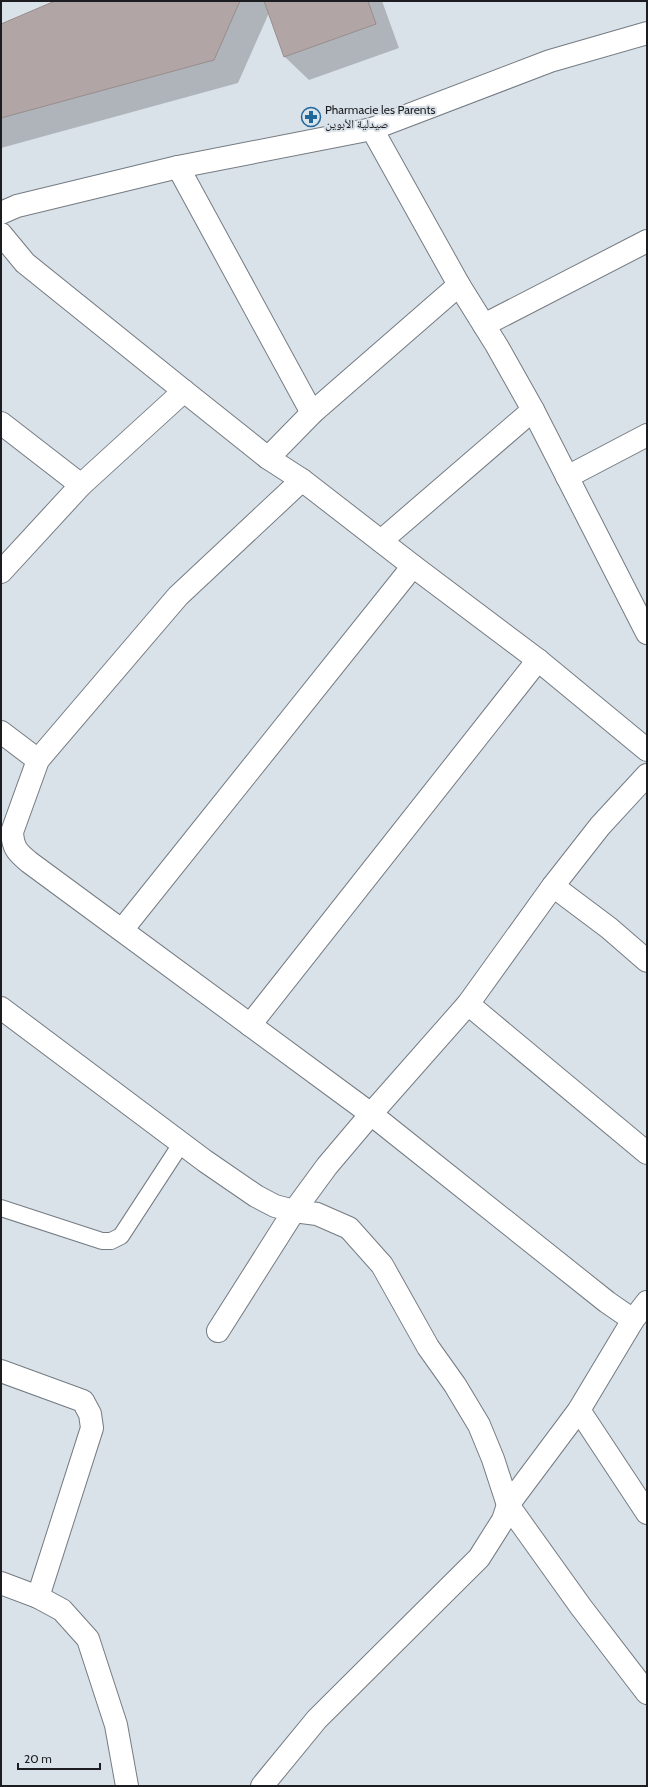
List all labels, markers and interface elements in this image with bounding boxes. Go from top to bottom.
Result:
place label: Pharmacie les Parents صيدلية الأبوين [325,102,435,131]
pharmacy icon: Pharmacie les Parents صيدلية الأبوين [300,106,322,128]
scale bar [18,1745,100,1771]
text: 20 m [24,1751,52,1766]

